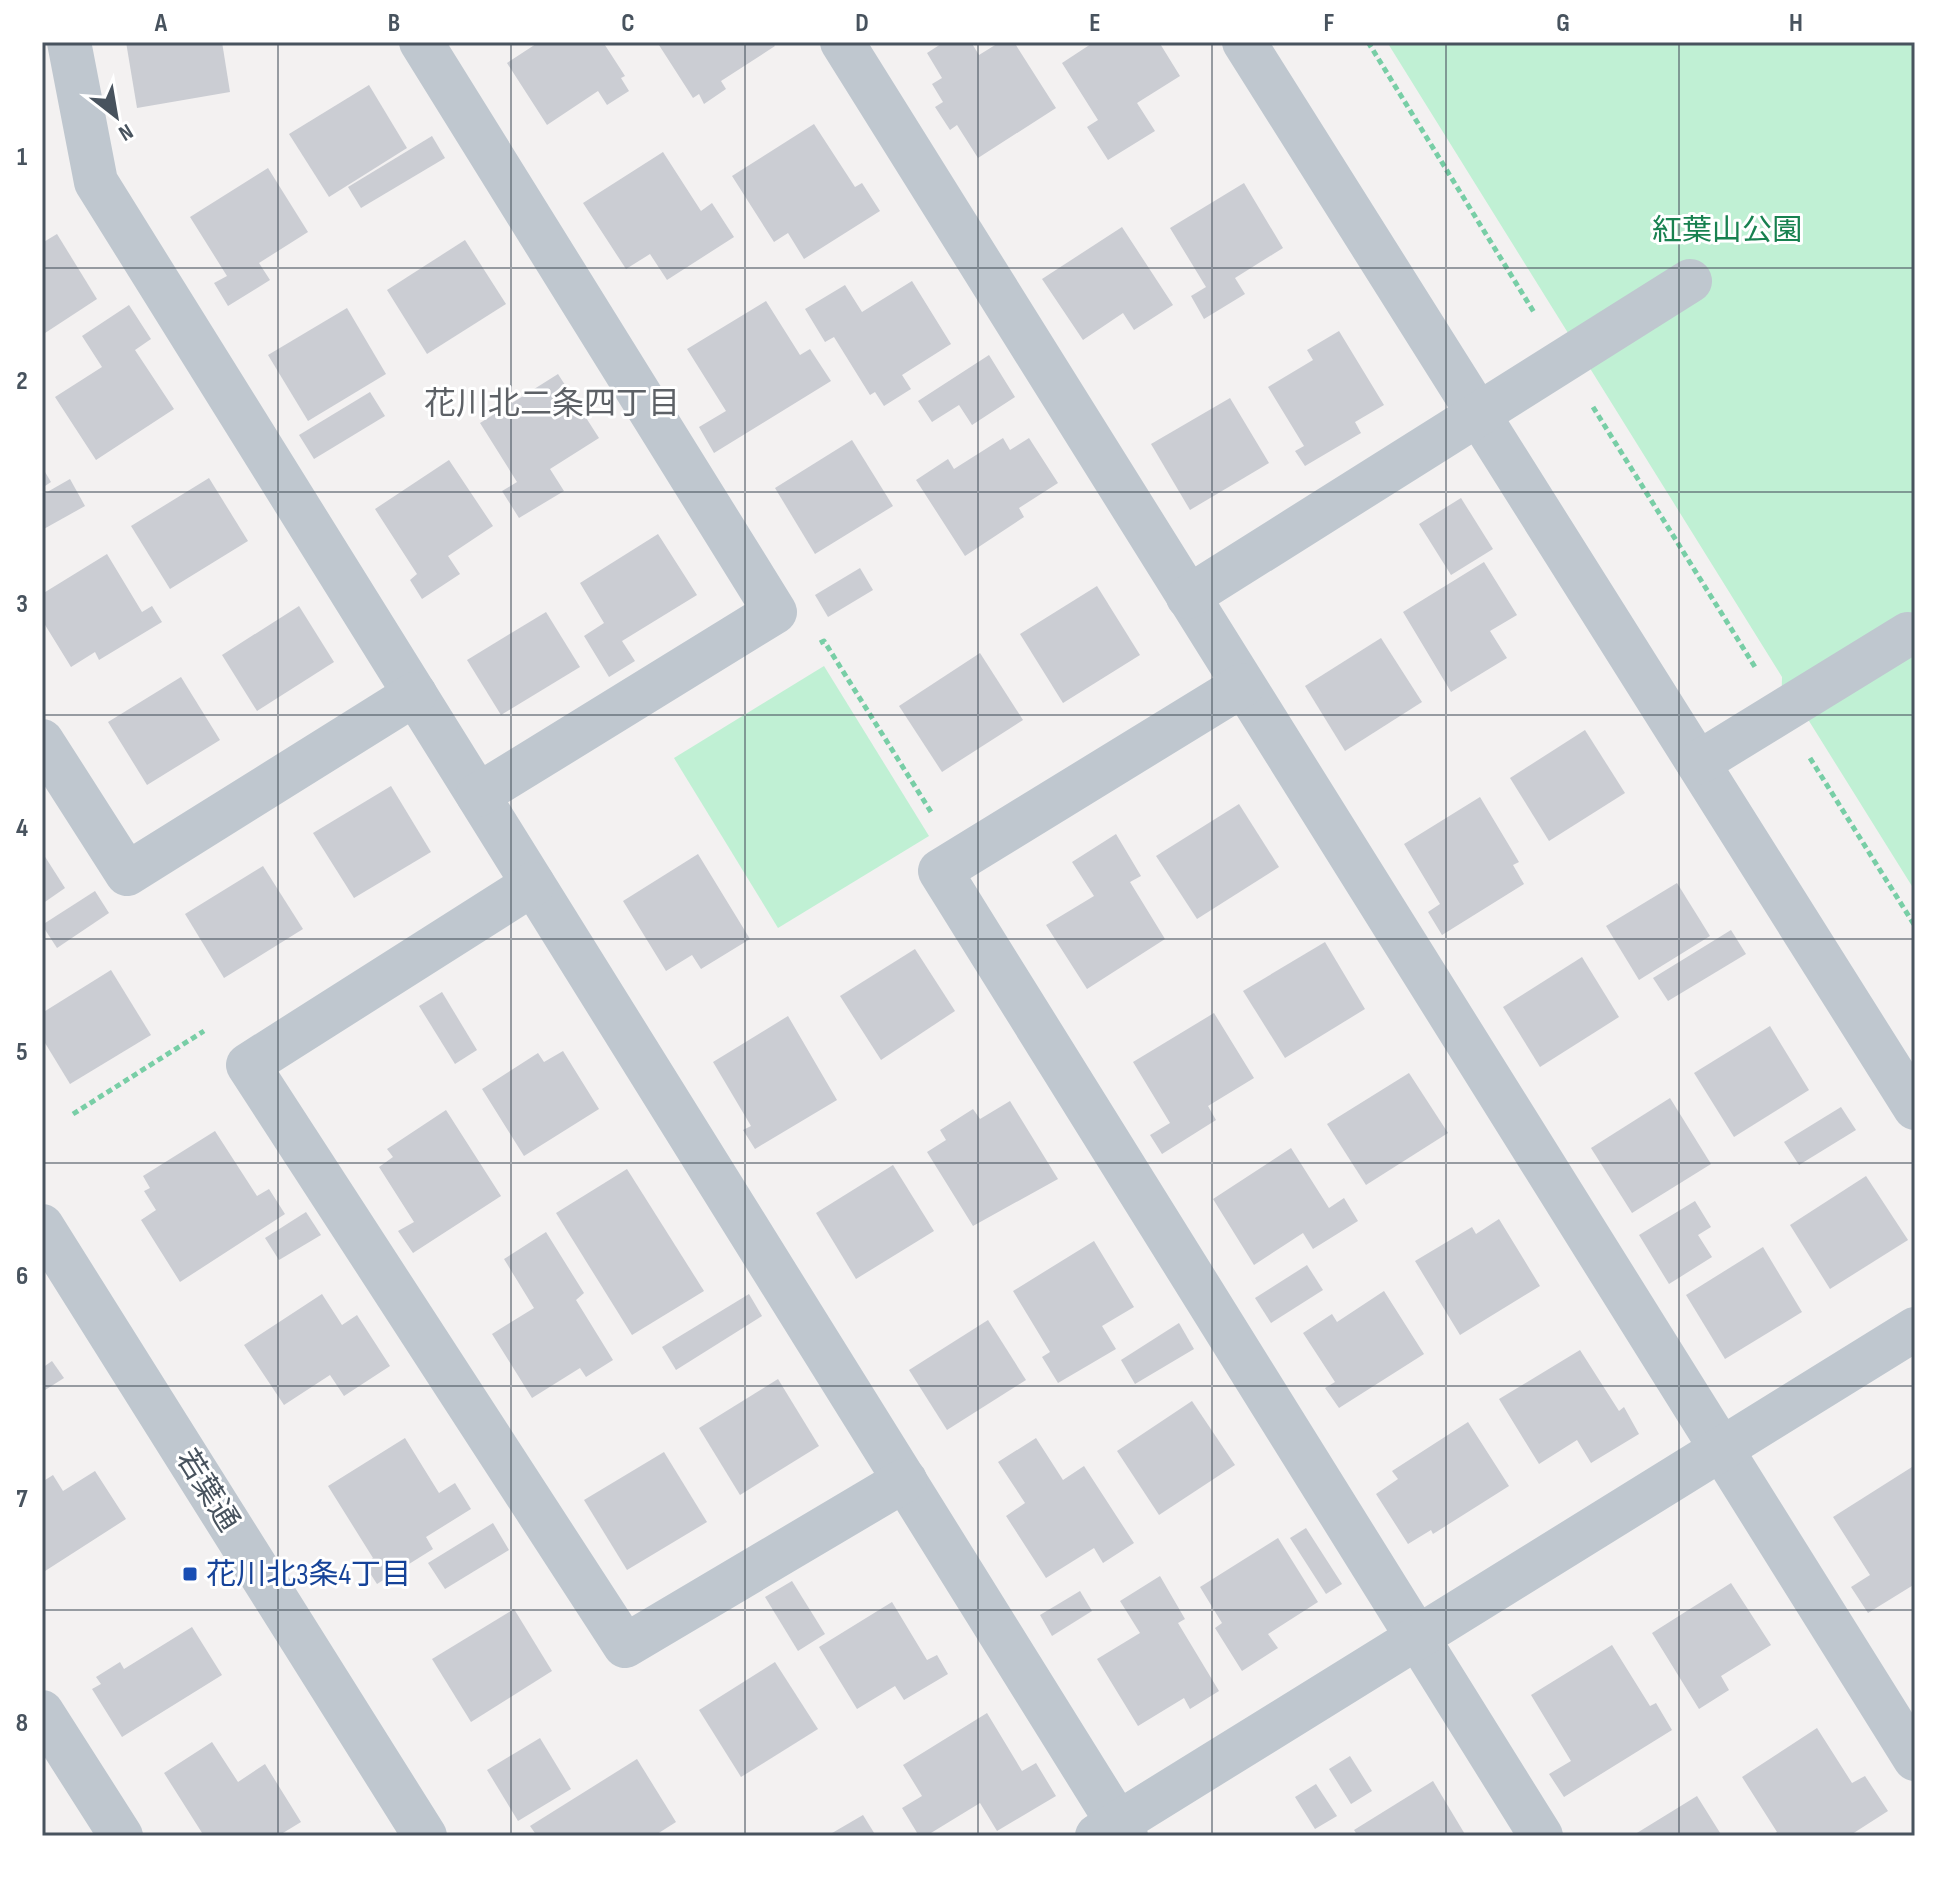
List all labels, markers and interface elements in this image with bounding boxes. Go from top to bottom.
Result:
text: A [154,8,168,39]
text: B [388,8,400,39]
text: C [621,8,635,39]
text: D [855,8,869,39]
text: E [1089,8,1101,39]
text: F [1324,8,1335,39]
text: G [1556,8,1570,39]
text: H [1789,8,1803,39]
north arrow [76,76,156,156]
text: N [114,117,138,146]
text: 1 [17,142,27,173]
park label: 紅葉山公園 [1652,213,1802,249]
text: 2 [16,366,28,397]
district label: 花川北二条四丁目 [424,385,680,424]
text: 3 [16,589,28,620]
text: 4 [16,813,28,844]
text: 5 [16,1037,28,1068]
text: 6 [16,1261,28,1292]
street label: 若葉通 [168,1443,246,1538]
text: 7 [16,1484,28,1515]
place label: 花川北3条4丁目 [206,1557,411,1593]
marker: 花川北3条4丁目 [181,1565,199,1583]
text: 8 [16,1708,28,1739]

